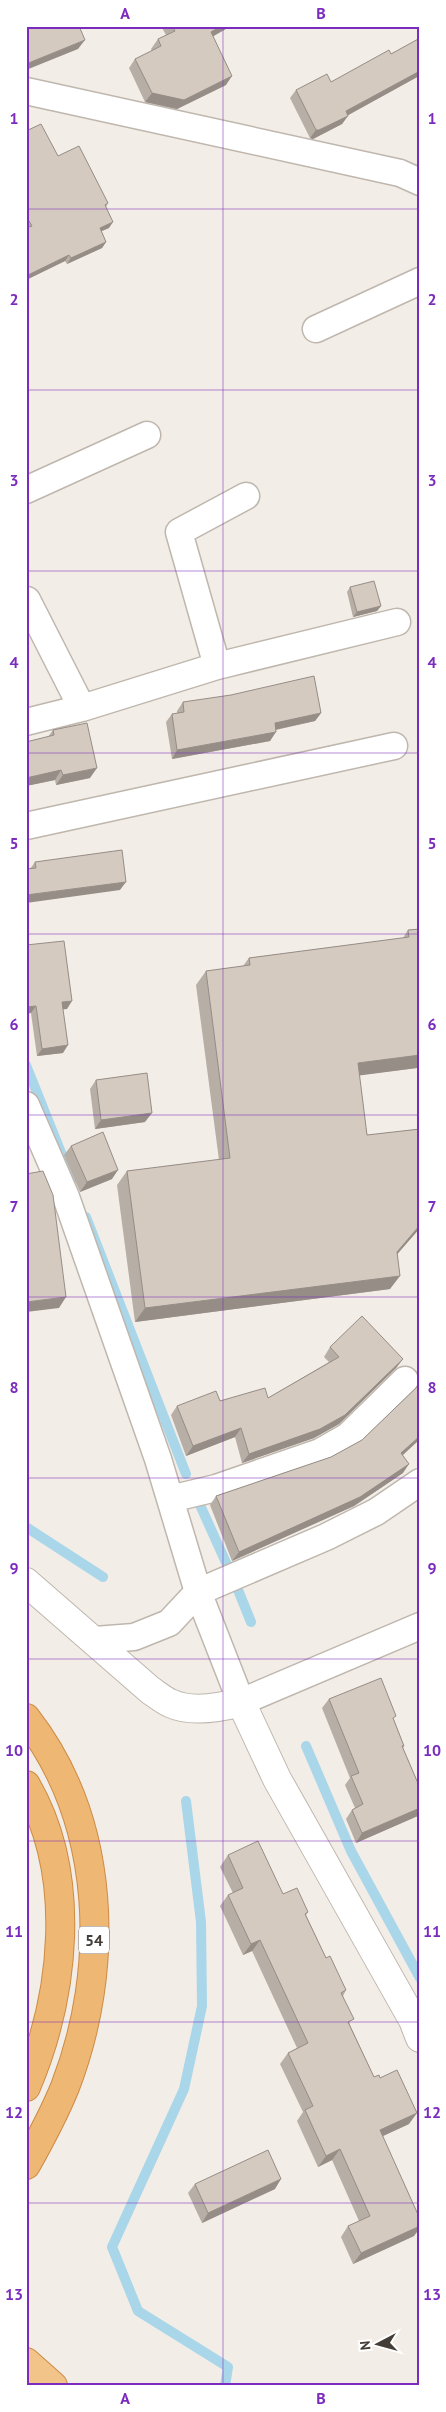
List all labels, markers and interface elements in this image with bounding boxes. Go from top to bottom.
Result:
text: A [120,3,130,23]
text: B [316,3,326,23]
text: 1 [9,108,19,128]
text: 1 [427,108,437,128]
text: 2 [9,289,19,309]
text: 2 [427,289,437,309]
text: 3 [9,470,19,490]
text: 3 [427,470,437,490]
text: 4 [9,652,19,672]
text: 4 [427,652,437,672]
text: 5 [9,833,19,853]
text: 5 [427,833,437,853]
text: 6 [9,1014,19,1034]
text: 6 [427,1014,437,1034]
text: 7 [9,1196,19,1216]
text: 7 [427,1196,437,1216]
text: 8 [9,1377,19,1397]
text: 8 [427,1377,437,1397]
text: 9 [9,1558,19,1578]
text: 9 [427,1558,437,1578]
text: 10 [5,1740,23,1760]
text: 10 [423,1740,441,1760]
text: 11 [5,1921,23,1941]
text: 11 [423,1921,441,1941]
road number: 54 [79,1926,109,1954]
text: 12 [5,2102,23,2122]
text: 12 [423,2102,441,2122]
text: 13 [5,2284,23,2304]
text: 13 [423,2284,441,2304]
north arrow [354,2320,404,2370]
text: N [356,2340,375,2351]
text: A [120,2388,130,2408]
text: B [316,2388,326,2408]

